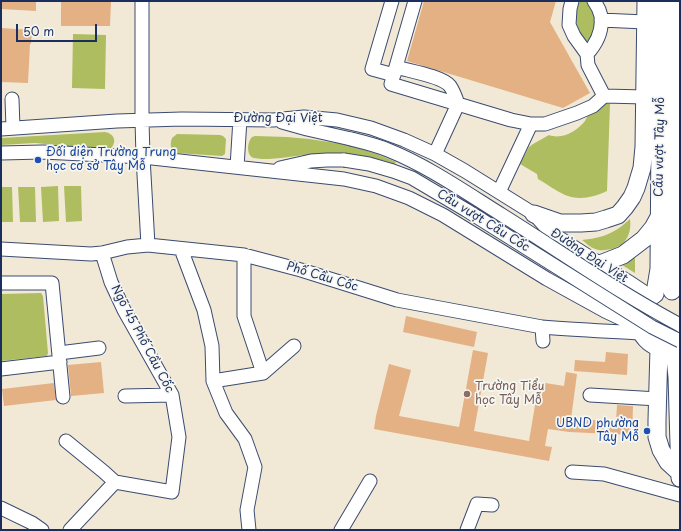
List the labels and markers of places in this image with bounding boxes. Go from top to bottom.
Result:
place label: Đối diện Trường Trung học cơ sở Tây Mỗ [46,146,176,174]
marker: Đối diện Trường Trung học cơ sở Tây Mỗ [33,155,43,165]
place label: Trường Tiểu học Tây Mỗ [475,380,544,408]
marker: Trường Tiểu học Tây Mỗ [462,389,472,399]
place label: UBND phường Tây Mỗ [556,417,639,445]
marker: UBND phường Tây Mỗ [642,426,652,436]

